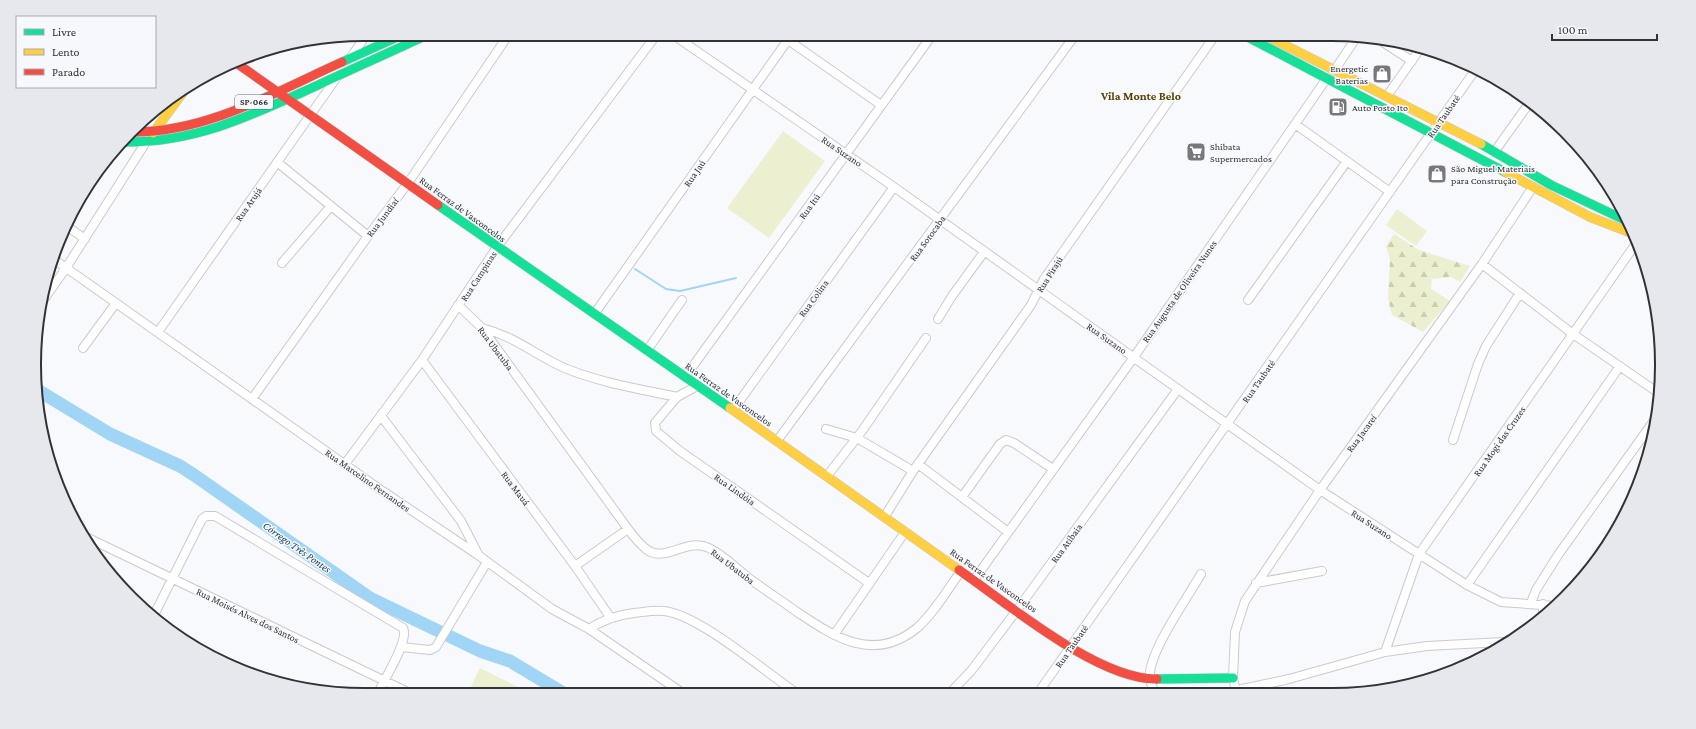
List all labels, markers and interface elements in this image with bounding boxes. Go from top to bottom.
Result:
legend [16,16,156,88]
scale bar [1552,16,1657,42]
text: 100 m [1558,23,1588,37]
text: Livre [52,25,76,39]
text: Lento [52,45,80,59]
place label: Energetic Baterias [1330,63,1369,86]
shop icon: Energetic Baterias [1371,63,1393,85]
text: Parado [52,65,85,79]
district label: Vila Monte Belo [1100,89,1181,103]
street label: Rua Taubaté [1425,92,1462,140]
road number: SP-066 [235,95,273,109]
fuel station icon: Auto Posto Ito [1327,96,1349,118]
place label: Auto Posto Ito [1352,102,1408,113]
street label: Rua Suzano [819,134,864,169]
supermarket icon: Shibata Supermercados [1185,141,1207,163]
place label: Shibata Supermercados [1210,141,1272,164]
street label: Rua Jaú [681,157,708,189]
shop icon: São Miguel Materiais para Construção [1426,163,1448,185]
place label: São Miguel Materiais para Construção [1451,163,1535,186]
street label: Rua Ferraz de Vasconcelos [417,174,508,244]
street label: Rua Arujá [233,185,265,224]
street label: Rua Itú [796,191,823,221]
street label: Rua Jundiaí [364,195,401,239]
street label: Rua Sorocaba [907,213,948,263]
street label: Rua Augusta de Oliveira Nunes [1140,238,1219,345]
street label: Rua Campinas [458,249,499,303]
street label: Rua Pirajú [1034,254,1066,295]
street label: Rua Colina [796,277,831,319]
street label: Rua Suzano [1085,321,1129,356]
street label: Rua Ubatuba [476,324,516,373]
street label: Rua Taubaté [1240,357,1277,405]
street label: Rua Ferraz de Vasconcelos [683,360,774,429]
street label: Rua Mogi das Cruzes [1471,404,1528,478]
street label: Rua Jacareí [1344,412,1379,454]
street label: Rua Marcelino Fernandes [323,447,412,514]
street label: Rua Mauá [499,469,532,508]
street label: Rua Lindóia [712,471,758,508]
street label: Rua Suzano [1349,507,1394,542]
water label: Córrego Três Pontes [260,519,334,576]
street label: Rua Atibaia [1049,521,1085,565]
street label: Rua Ubatuba [709,546,757,587]
street label: Rua Ferraz de Vasconcelos [948,546,1039,615]
street label: Rua Moisés Alves dos Santos [195,586,301,645]
street label: Rua Taubaté [1053,622,1090,670]

